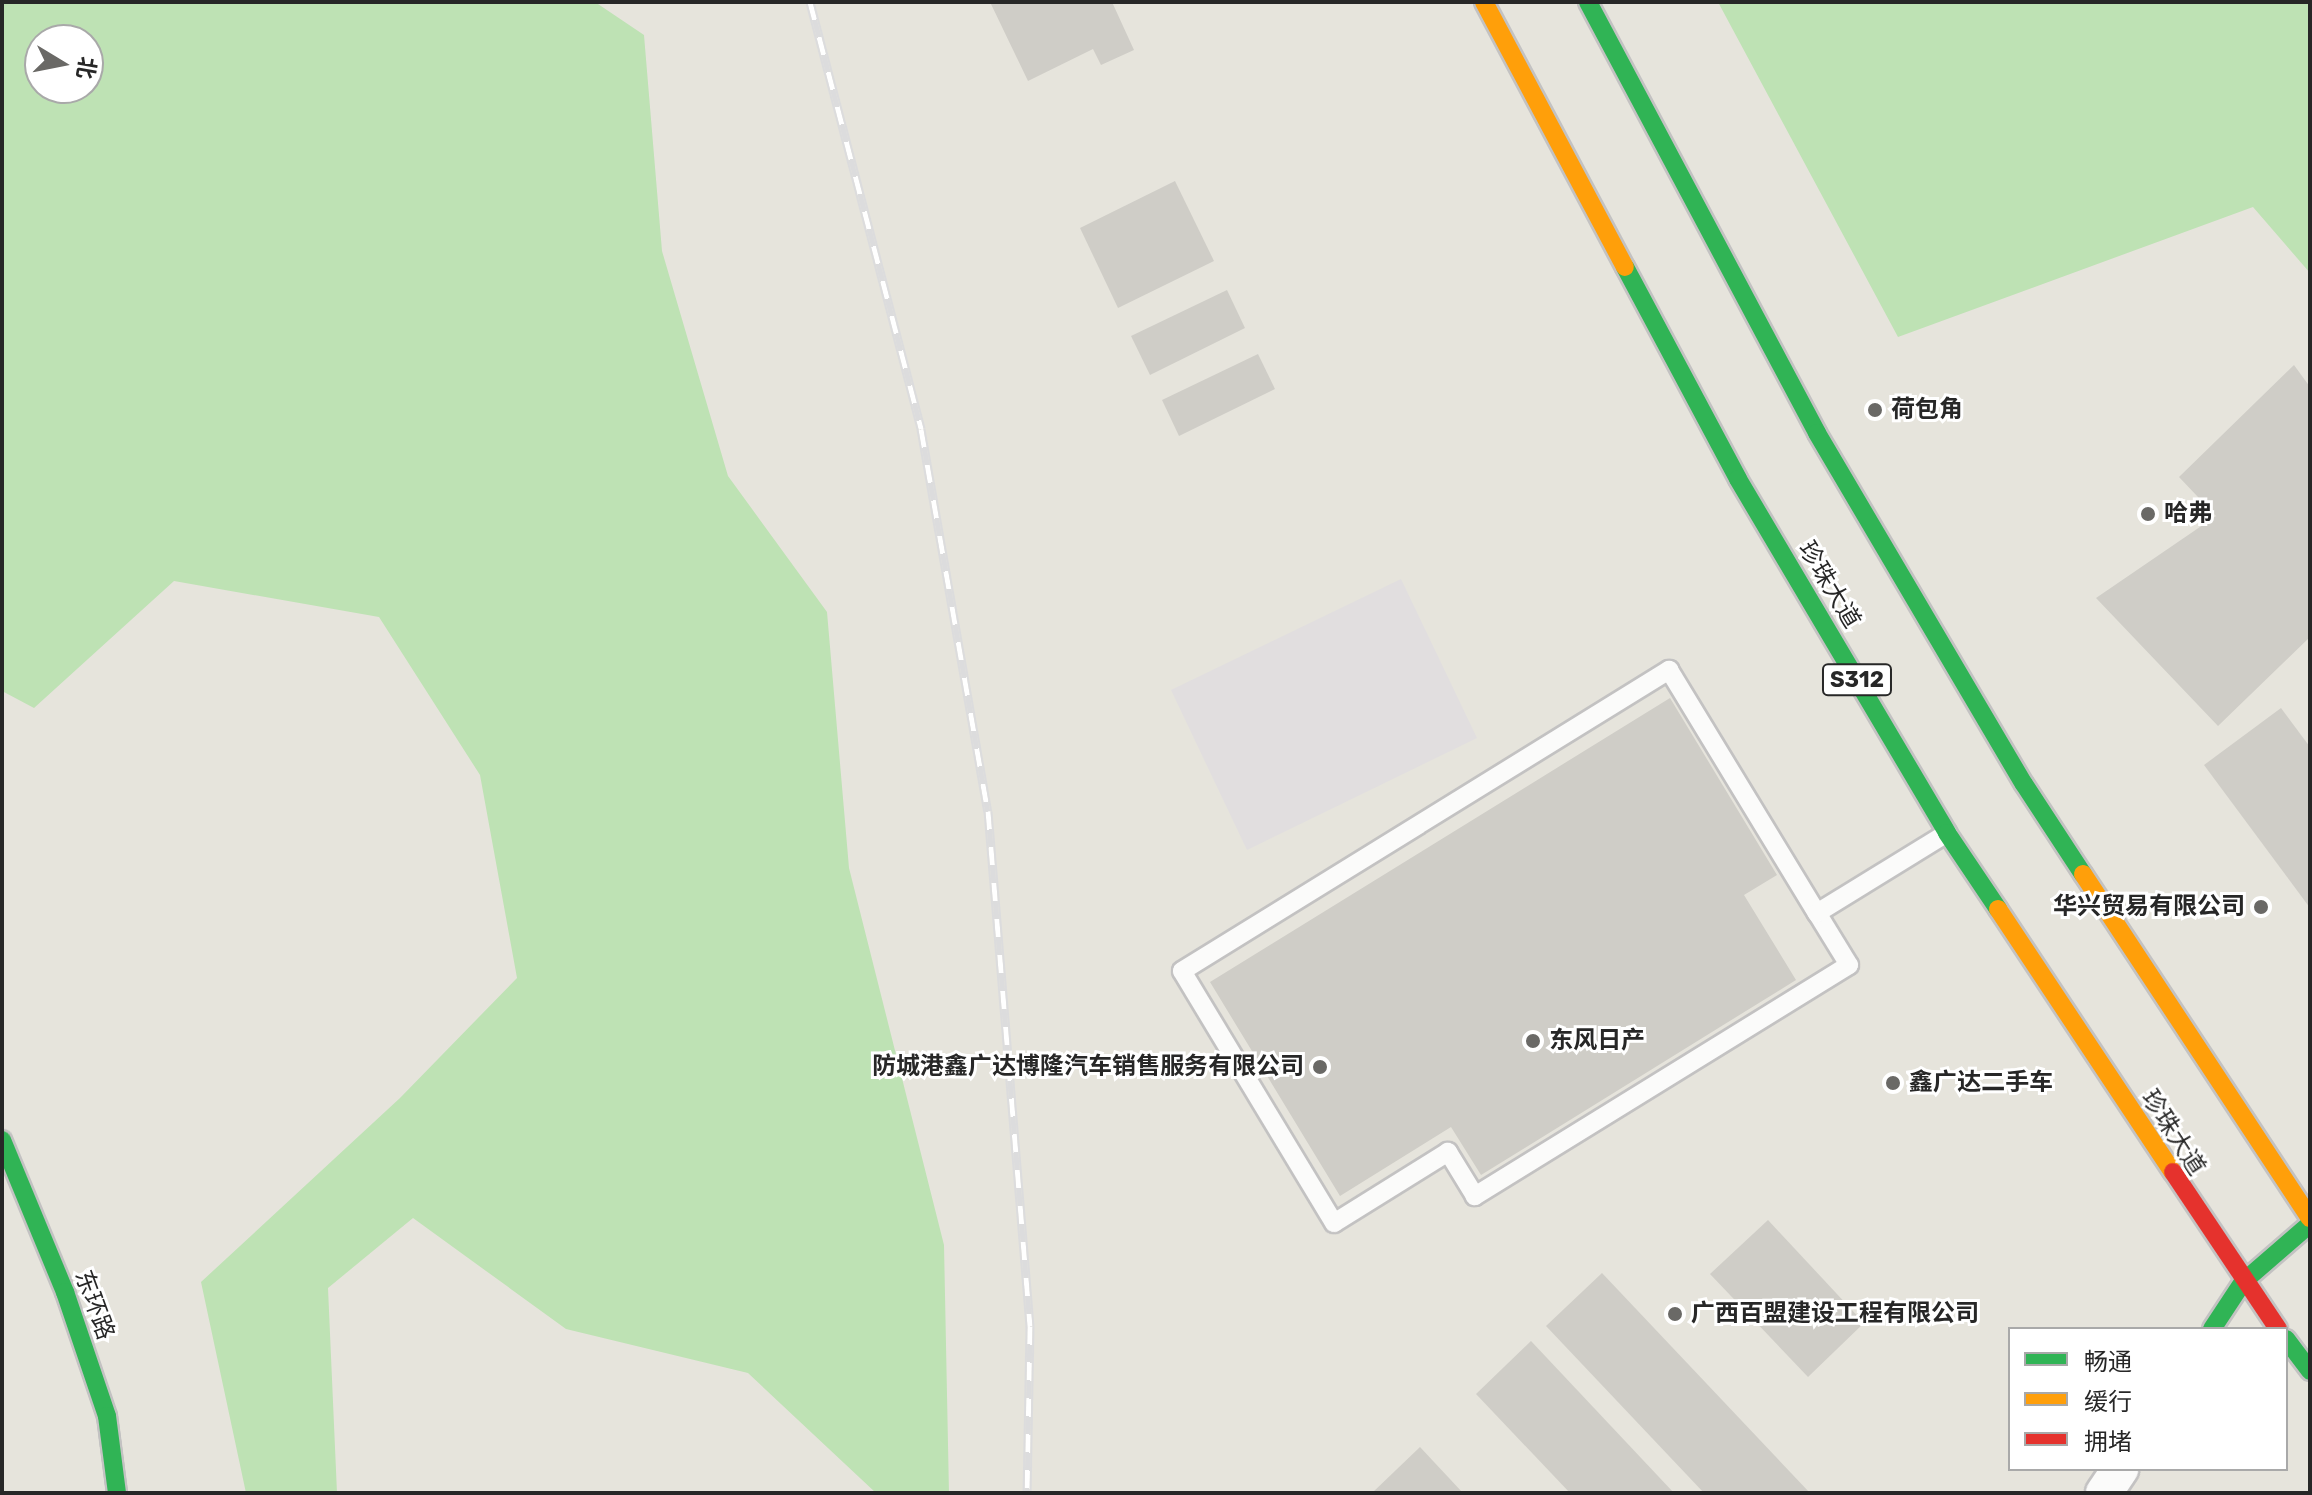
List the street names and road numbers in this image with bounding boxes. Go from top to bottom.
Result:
street label: 珍珠大道 [1792,536,1866,634]
road number: S312 [1821,662,1893,698]
street label: 珍珠大道 [2135,1085,2211,1181]
street label: 东环路 [68,1266,120,1344]

